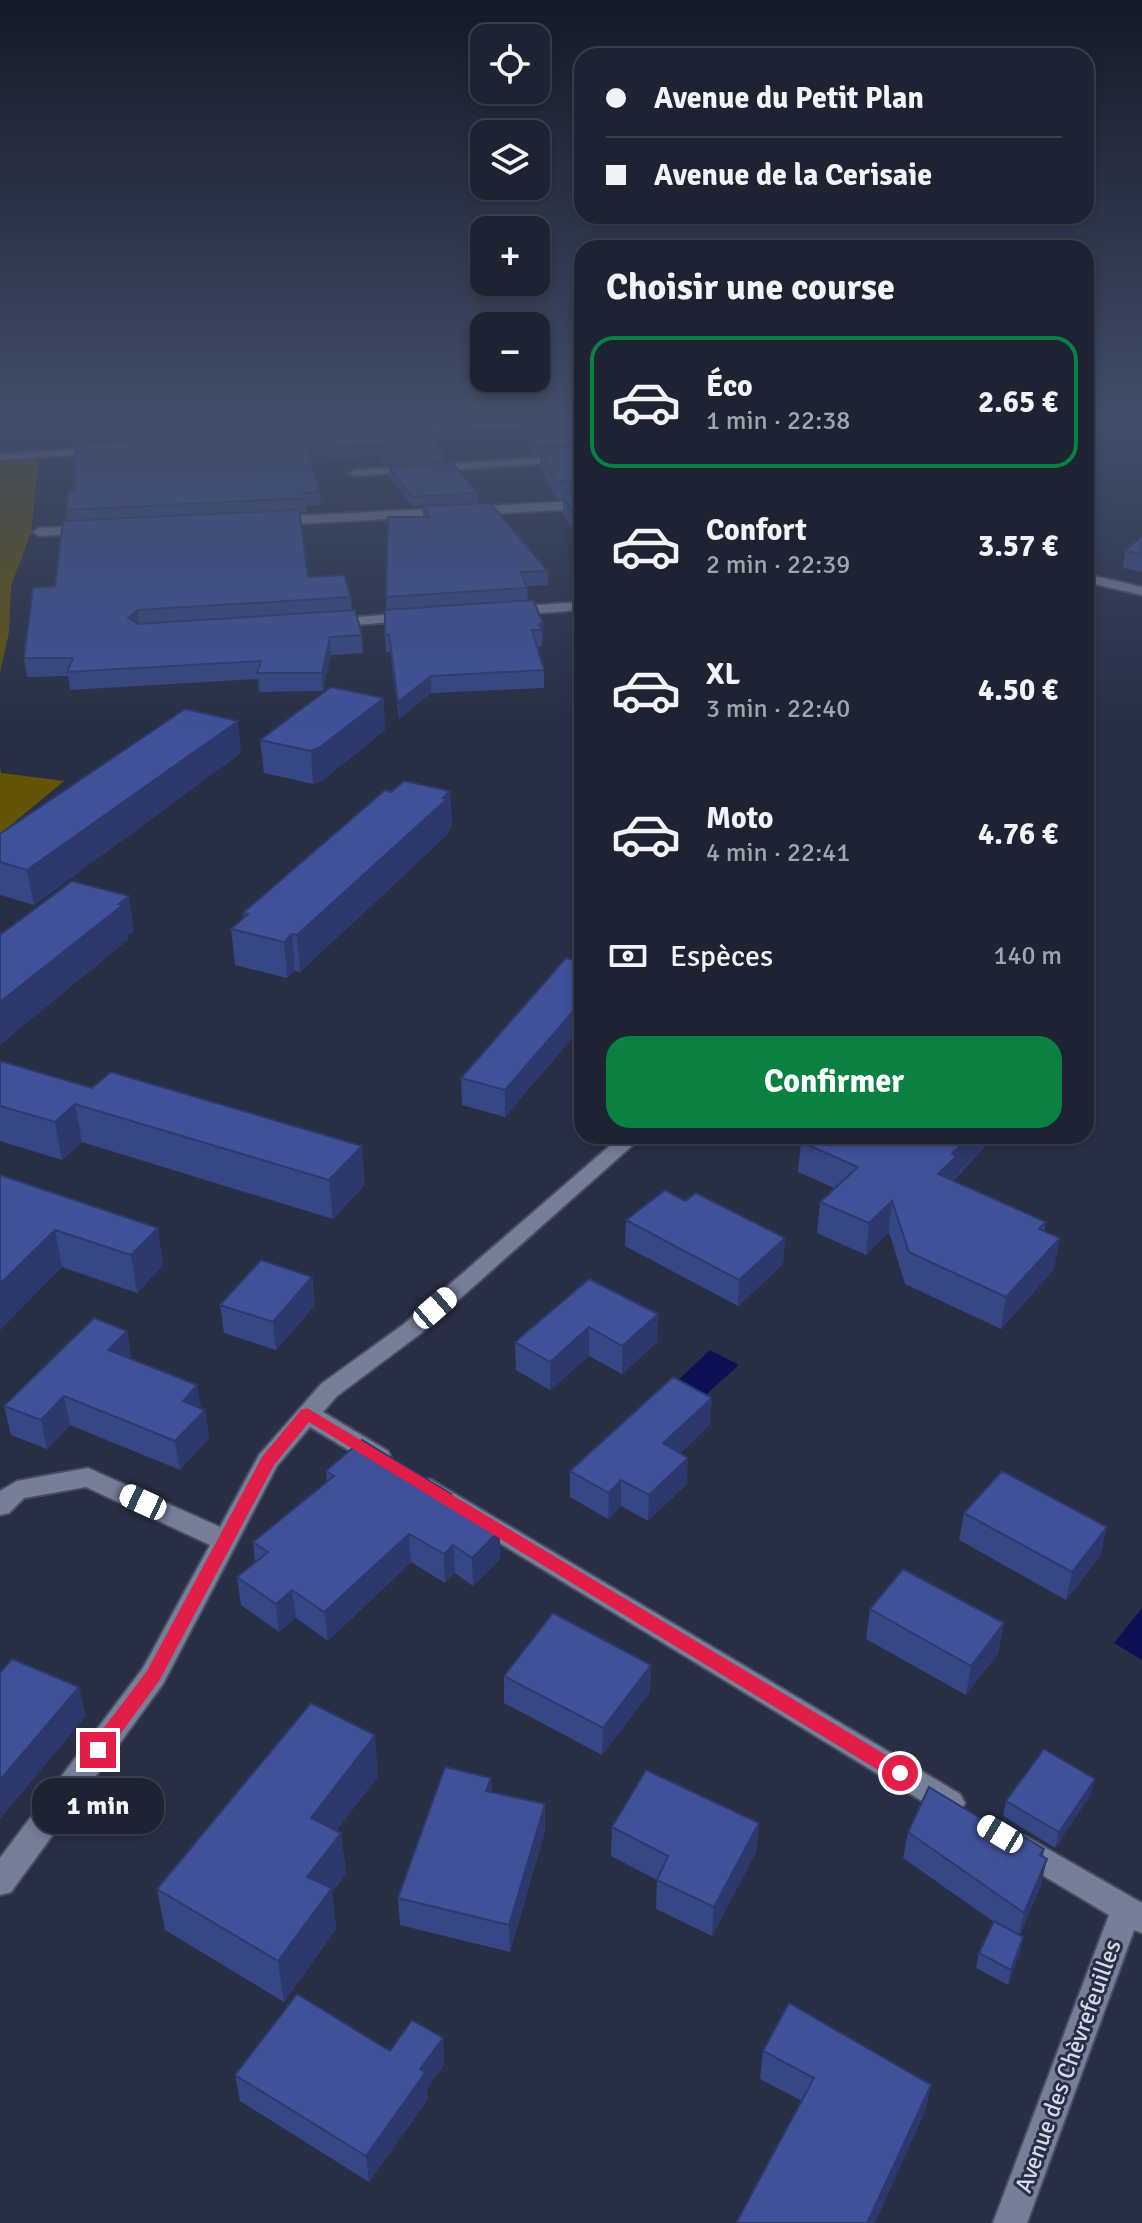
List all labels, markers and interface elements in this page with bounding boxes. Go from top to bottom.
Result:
map controls [470,24,550,392]
button: locate [470,24,550,104]
text: Avenue du Petit Plan [654,80,924,117]
button: layers [470,120,550,200]
text: Avenue de la Cerisaie [654,157,932,194]
button: + [470,216,550,296]
text: Choisir une course [606,265,895,310]
button: − [470,312,550,392]
icon: car [610,366,682,438]
text: Éco [706,368,753,405]
text: 2.65 € [978,384,1058,421]
text: 1 min · 22:38 [706,405,850,437]
icon: car [610,510,682,582]
text: Confort [706,512,807,549]
text: 3.57 € [978,528,1058,565]
text: 2 min · 22:39 [706,549,850,581]
icon: car [610,654,682,726]
text: XL [706,656,740,693]
text: 4.50 € [978,672,1058,709]
text: 3 min · 22:40 [706,693,850,725]
icon: car [610,798,682,870]
text: Moto [706,800,773,837]
text: 4.76 € [978,816,1058,853]
text: 4 min · 22:41 [706,837,850,869]
icon: cash [606,934,650,978]
text: Espèces [670,938,773,975]
text: 140 m [993,940,1062,972]
button: Confirmer [606,1036,1062,1128]
car [409,1283,461,1333]
car [116,1481,170,1523]
route end [80,1732,116,1768]
route start [882,1755,918,1791]
callout: 1 min [32,1778,164,1834]
text: 1 min [67,1790,129,1822]
car [973,1811,1027,1857]
street label: Avenue des Chèvrefeuilles [1008,1935,1128,2197]

